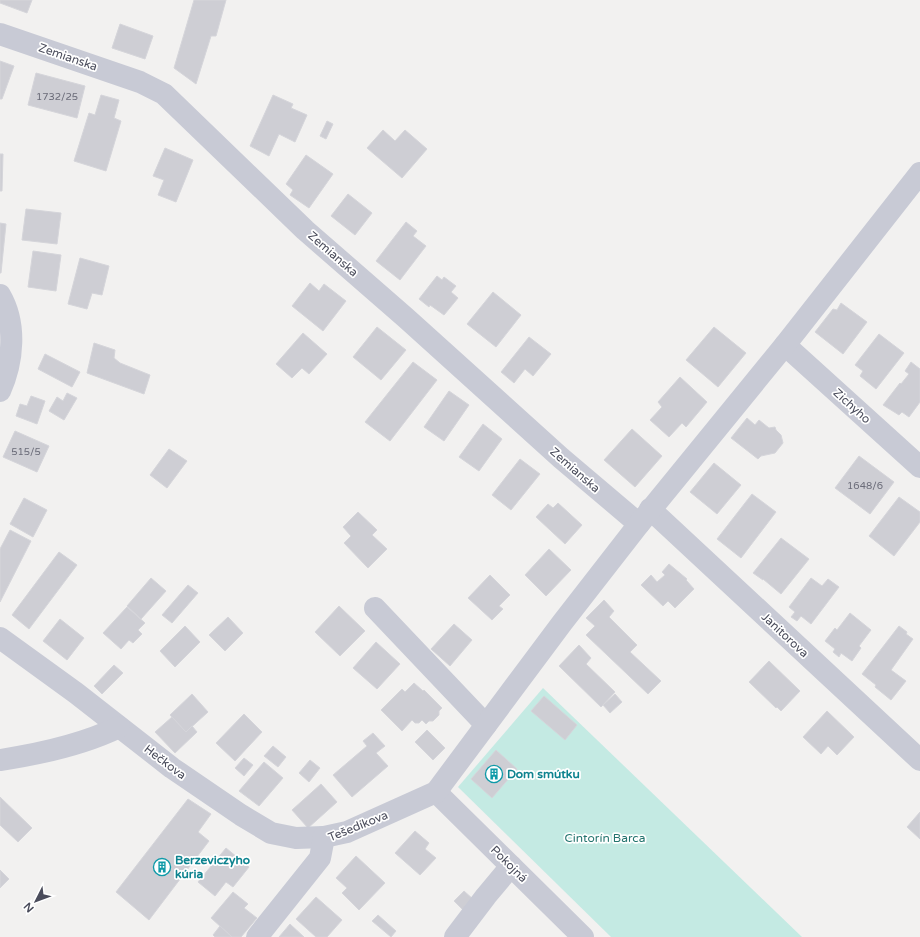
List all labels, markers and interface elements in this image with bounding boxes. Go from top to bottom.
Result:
street label: Zemianska [37,40,99,74]
house number: 1732/25 [36,91,78,103]
street label: Zemianska [305,229,361,279]
street label: Zichyho [830,386,874,426]
street label: Zemianska [547,445,603,495]
house number: 515/5 [11,446,41,458]
house number: 1648/6 [847,480,883,492]
street label: Janitorova [759,610,811,660]
street label: Hečkova [141,742,189,782]
building icon: Dom smútku [484,764,504,784]
place label: Dom smútku [507,767,580,781]
street label: Tešedíkova [326,808,390,844]
park label: Cintorín Barca [565,831,645,845]
street label: Pokojná [488,843,530,885]
place label: Berzeviczyho kúria [175,853,250,881]
building icon: Berzeviczyho kúria [152,857,172,877]
north arrow [16,881,56,921]
text: N [21,900,37,915]

